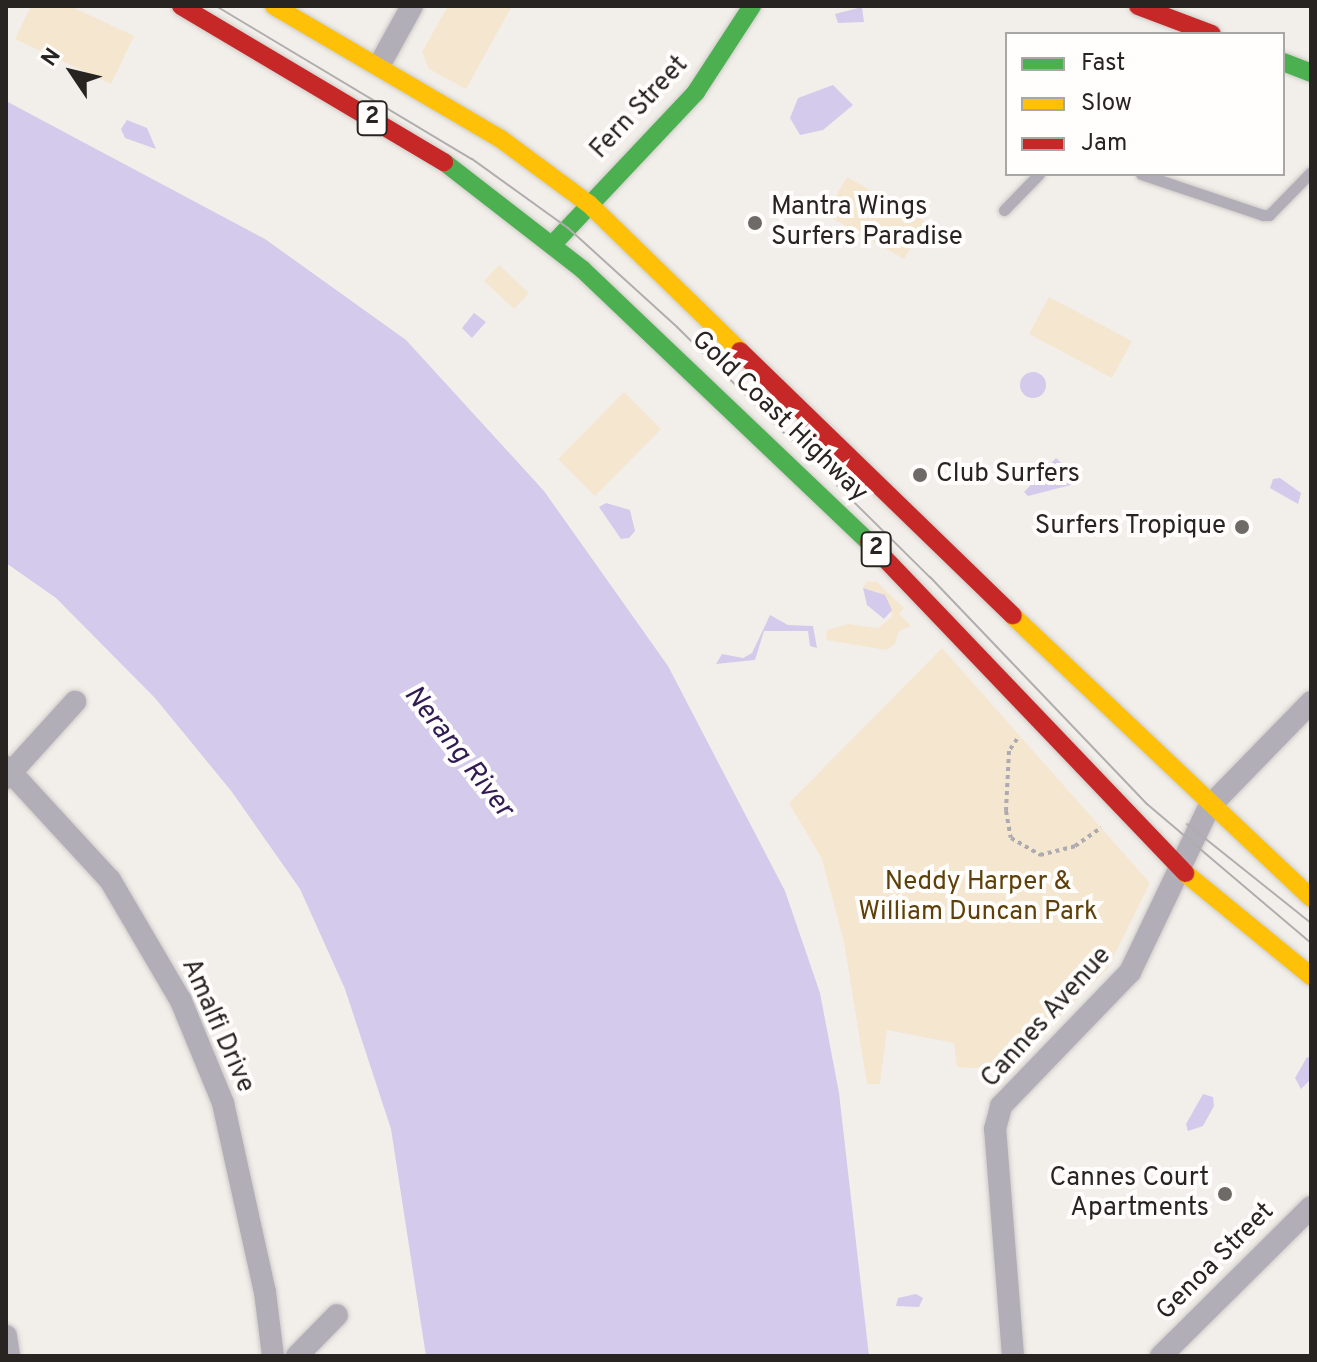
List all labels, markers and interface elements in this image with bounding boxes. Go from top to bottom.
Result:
north arrow [32,32,112,112]
legend [1005,32,1285,176]
text: N [36,44,68,72]
text: Fast [1081,49,1125,79]
street label: Fern Street [585,50,695,166]
text: Slow [1081,89,1132,119]
road number: 2 [356,98,388,138]
text: Jam [1081,129,1127,159]
place label: Mantra Wings Surfers Paradise [771,192,963,254]
marker: Mantra Wings Surfers Paradise [746,214,764,232]
street label: Gold Coast Highway [684,325,874,509]
place label: Club Surfers [936,459,1080,491]
marker: Club Surfers [911,466,929,484]
place label: Surfers Tropique [1034,511,1226,543]
marker: Surfers Tropique [1233,518,1251,536]
road number: 2 [860,529,892,569]
water label: Nerang River [396,679,520,825]
park label: Neddy Harper & William Duncan Park [858,867,1098,928]
street label: Cannes Avenue [975,941,1119,1095]
street label: Amalfi Drive [174,954,260,1098]
place label: Cannes Court Apartments [1050,1163,1209,1224]
marker: Cannes Court Apartments [1216,1185,1234,1203]
street label: Genoa Street [1151,1197,1281,1327]

